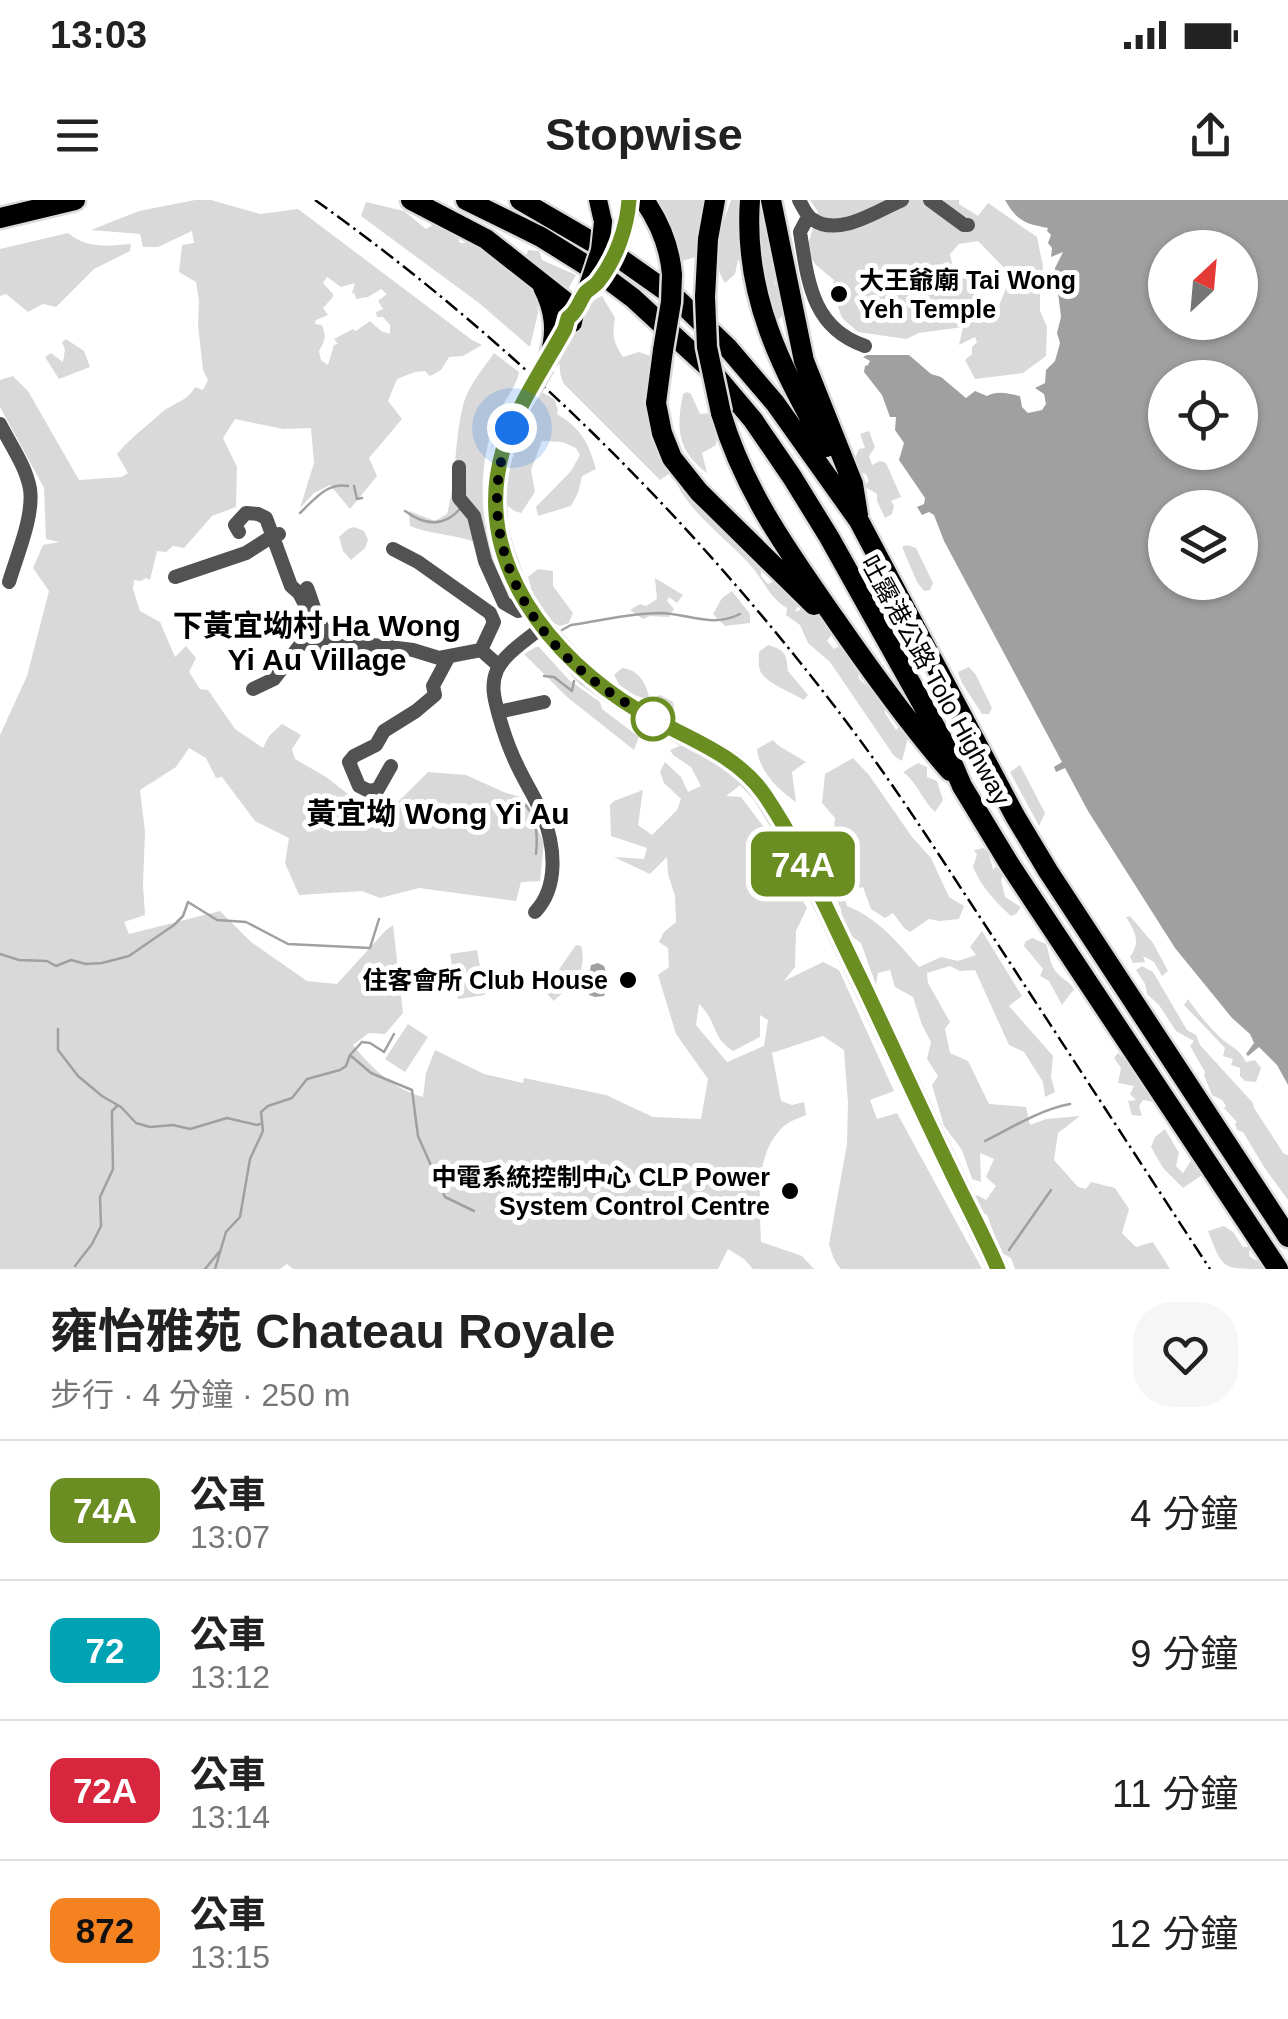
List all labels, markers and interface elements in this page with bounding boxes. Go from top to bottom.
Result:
text: 13:03 [50,14,147,56]
icon: menu [50,108,105,163]
icon: share [1183,108,1238,163]
text: Stopwise [545,109,743,160]
north arrow [1148,230,1258,340]
map controls [1148,230,1258,600]
place label: 大王爺廟 Tai Wong Yeh Temple [859,266,1076,323]
marker: 大王爺廟 Tai Wong Yeh Temple [828,283,850,305]
button: locate [1148,360,1258,470]
your location [487,403,537,453]
button: layers [1148,490,1258,600]
street label: 吐露港公路 Tolo Highway [856,550,1017,810]
district label: 下黃宜坳村 Ha Wong Yi Au Village [173,609,461,676]
unlabelled marker [632,698,674,740]
district label: 黃宜坳 Wong Yi Au [306,797,570,830]
line badge: 74A [746,832,860,896]
text: 74A [771,845,835,884]
place label: 住客會所 Club House [362,966,608,994]
marker: 住客會所 Club House [617,969,639,991]
place label: 中電系統控制中心 CLP Power System Control Centre [432,1163,770,1220]
marker: 中電系統控制中心 CLP Power System Control Centre [779,1180,801,1202]
button: heart [1133,1302,1238,1407]
text: 雍怡雅苑 Chateau Royale [50,1305,615,1358]
text: 步行 · 4 分鐘 · 250 m [50,1377,351,1413]
text: 公車 [190,1474,266,1516]
text: 74A [73,1491,137,1530]
text: 4 分鐘 [1130,1493,1238,1535]
text: 13:07 [190,1519,270,1555]
text: 公車 [190,1614,266,1656]
text: 72 [86,1631,124,1670]
text: 9 分鐘 [1130,1633,1238,1675]
text: 13:12 [190,1659,270,1695]
text: 公車 [190,1754,266,1796]
text: 72A [73,1771,137,1810]
text: 11 分鐘 [1112,1773,1238,1815]
text: 13:14 [190,1799,270,1835]
text: 公車 [190,1894,266,1936]
text: 872 [76,1911,134,1950]
text: 12 分鐘 [1109,1913,1238,1955]
text: 13:15 [190,1939,270,1975]

